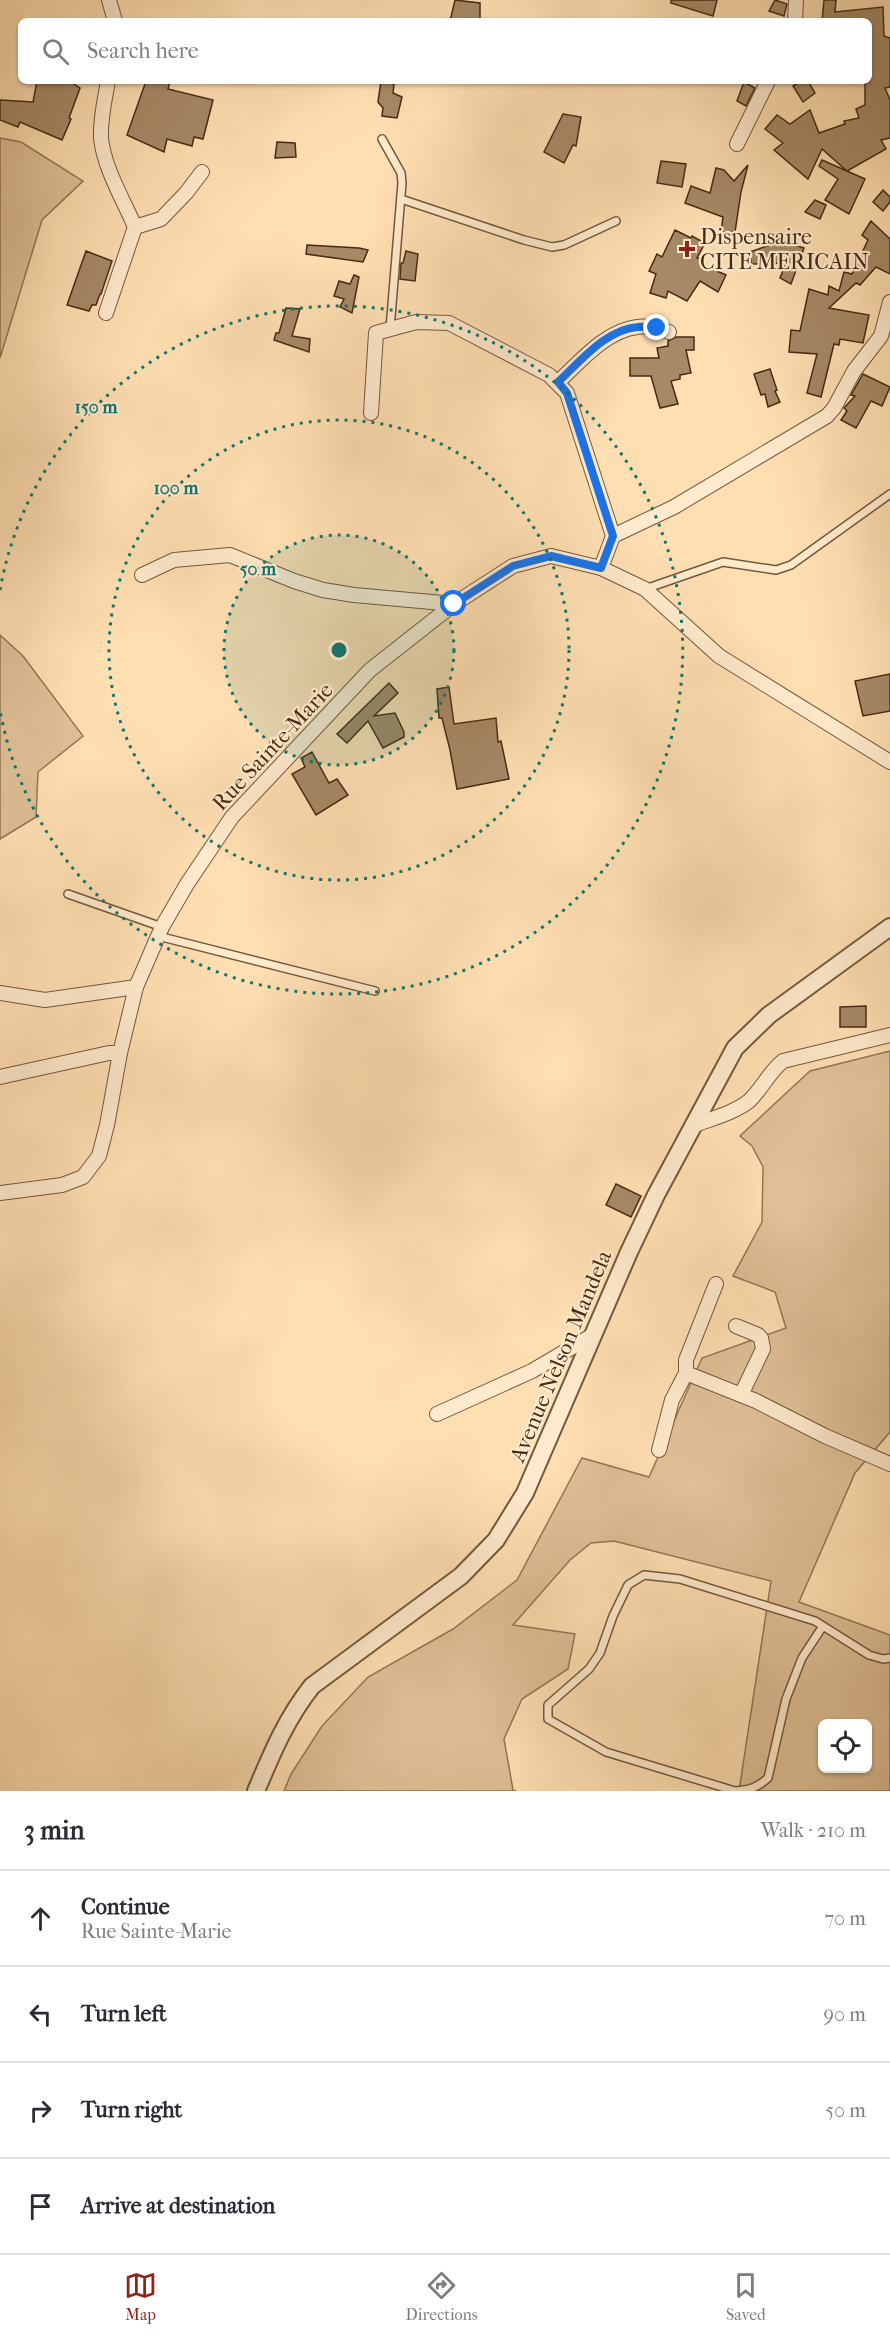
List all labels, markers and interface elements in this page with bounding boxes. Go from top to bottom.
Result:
search box [18,18,872,84]
icon: search [39,35,72,68]
text: Search here [87,38,199,64]
place label: Dispensaire CITE MERICAIN [700,224,869,275]
marker: Dispensaire CITE MERICAIN [678,240,696,258]
route end [643,314,669,340]
text: 150 m [75,397,118,418]
text: 100 m [153,478,200,499]
text: 50 m [240,559,277,580]
route start [440,590,466,616]
centre of rings [329,640,349,660]
street label: Rue Sainte-Marie [207,677,339,816]
street label: Avenue Nelson Mandela [504,1246,618,1467]
map controls [818,1719,872,1773]
button: locate [818,1719,872,1773]
text: 3 min [24,1815,85,1846]
text: Walk · 210 m [761,1819,866,1842]
text: Continue [81,1894,170,1920]
icon: ahead [24,1902,57,1935]
text: 70 m [824,1907,866,1930]
text: Rue Sainte-Marie [81,1920,231,1943]
icon: left [24,1998,57,2031]
text: Turn left [81,2001,167,2027]
text: 90 m [824,2003,866,2026]
icon: right [24,2094,57,2127]
text: Turn right [81,2097,182,2123]
text: 50 m [825,2099,866,2122]
icon: arrive [24,2190,57,2223]
text: Arrive at destination [81,2193,275,2219]
tab: Map [124,2269,157,2324]
tab: Directions [406,2269,478,2324]
tab: Saved [726,2269,766,2324]

